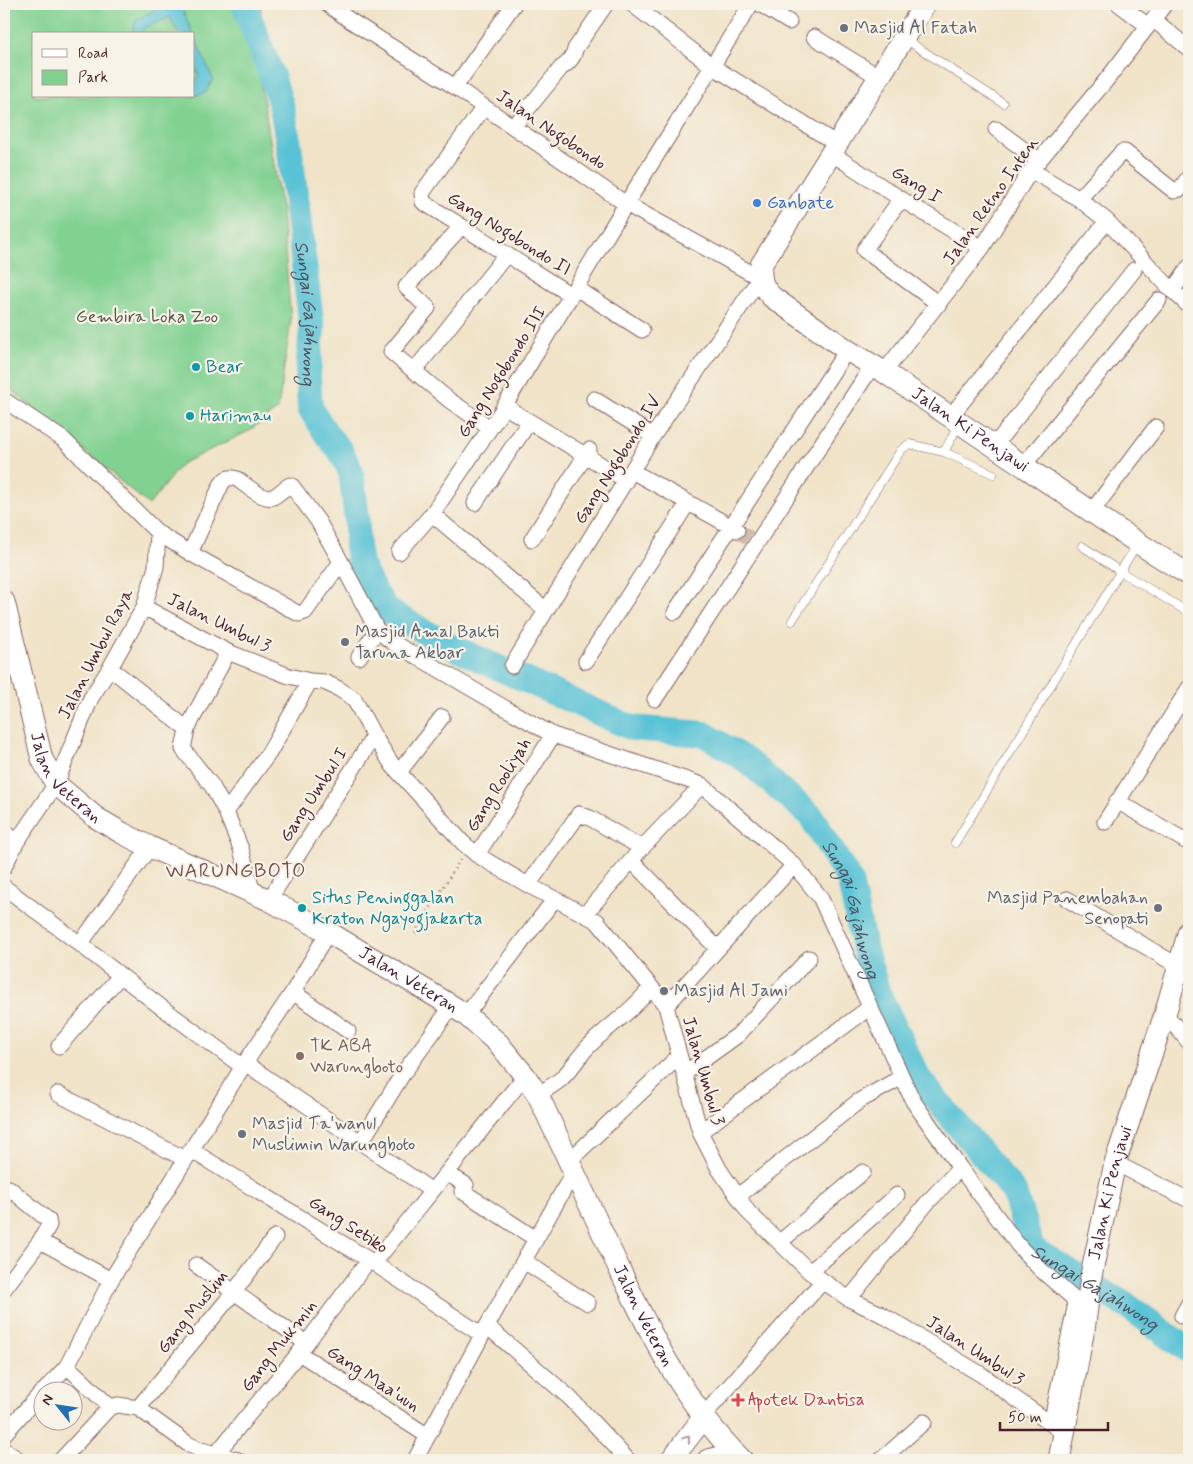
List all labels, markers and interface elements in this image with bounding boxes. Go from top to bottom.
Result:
place label: Masjid Al Fatah [854,16,977,40]
marker: Masjid Al Fatah [838,22,850,34]
legend [32,32,195,98]
text: Road [78,44,108,64]
text: Park [78,68,108,88]
street label: Jalan Nogobondo [490,84,611,177]
street label: Jalan Retno Inten [938,132,1044,270]
street label: Gang I [886,160,945,210]
street label: Gang Nogobondo II [442,186,575,283]
place label: Ganbate [767,191,834,215]
marker: Ganbate [751,197,763,209]
water label: Sungai Gajahwong [289,239,325,388]
street label: Gang Nogobondo III [452,302,554,443]
park label: Gembira Loka Zoo [76,305,218,329]
place label: Bear [206,355,243,379]
marker: Bear [190,361,202,373]
street label: Jalan Ki Penjawi [907,382,1034,478]
street label: Gang Nogobondo IV [569,391,669,530]
place label: Harimau [200,404,271,428]
marker: Harimau [184,410,196,422]
street label: Jalan Umbul Raya [53,584,139,723]
street label: Jalan Umbul 3 [163,588,275,658]
place label: Masjid Amal Bakti Taruna Akbar [355,620,499,665]
marker: Masjid Amal Bakti Taruna Akbar [339,636,351,648]
street label: Jalan Veteran [24,730,105,830]
street label: Gang Rooliyah [461,733,538,837]
street label: Gang Umbul I [274,743,354,848]
water label: Sungai Gajahwong [816,835,886,983]
district label: WARUNGBOTO [165,858,307,885]
place label: Situs Peninggalan Kraton Ngayogjakarta [312,886,483,933]
place label: Masjid Panembahan Senopati [987,886,1148,931]
marker: Situs Peninggalan Kraton Ngayogjakarta [296,902,308,914]
marker: Masjid Panembahan Senopati [1152,902,1164,914]
street label: Jalan Veteran [354,941,463,1019]
place label: Masjid Al Jami [674,979,788,1003]
marker: Masjid Al Jami [658,985,670,997]
street label: Jalan Umbul 3 [676,1014,730,1128]
place label: TK ABA Warungboto [310,1034,403,1079]
marker: TK ABA Warungboto [294,1050,306,1062]
place label: Masjid Ta'wanul Muslimin Warungboto [252,1112,415,1158]
street label: Jalan Ki Penjawi [1083,1123,1139,1262]
marker: Masjid Ta'wanul Muslimin Warungboto [236,1128,248,1140]
street label: Gang Setiko [303,1190,392,1260]
water label: Sungai Gajahwong [1026,1239,1165,1339]
street label: Jalan Veteran [607,1261,679,1371]
street label: Gang Muslim [152,1265,235,1360]
street label: Gang Mukmin [235,1295,323,1398]
street label: Jalan Umbul 3 [921,1310,1029,1392]
street label: Gang Maa'uun [321,1340,424,1419]
north arrow [32,1382,82,1432]
place label: Apotek Dantisa [748,1388,865,1413]
text: N [37,1391,58,1409]
marker: Apotek Dantisa [732,1394,744,1406]
scale bar [1000,1399,1108,1431]
text: 50 m [1008,1408,1042,1428]
one-way arrow [682,1436,690,1445]

